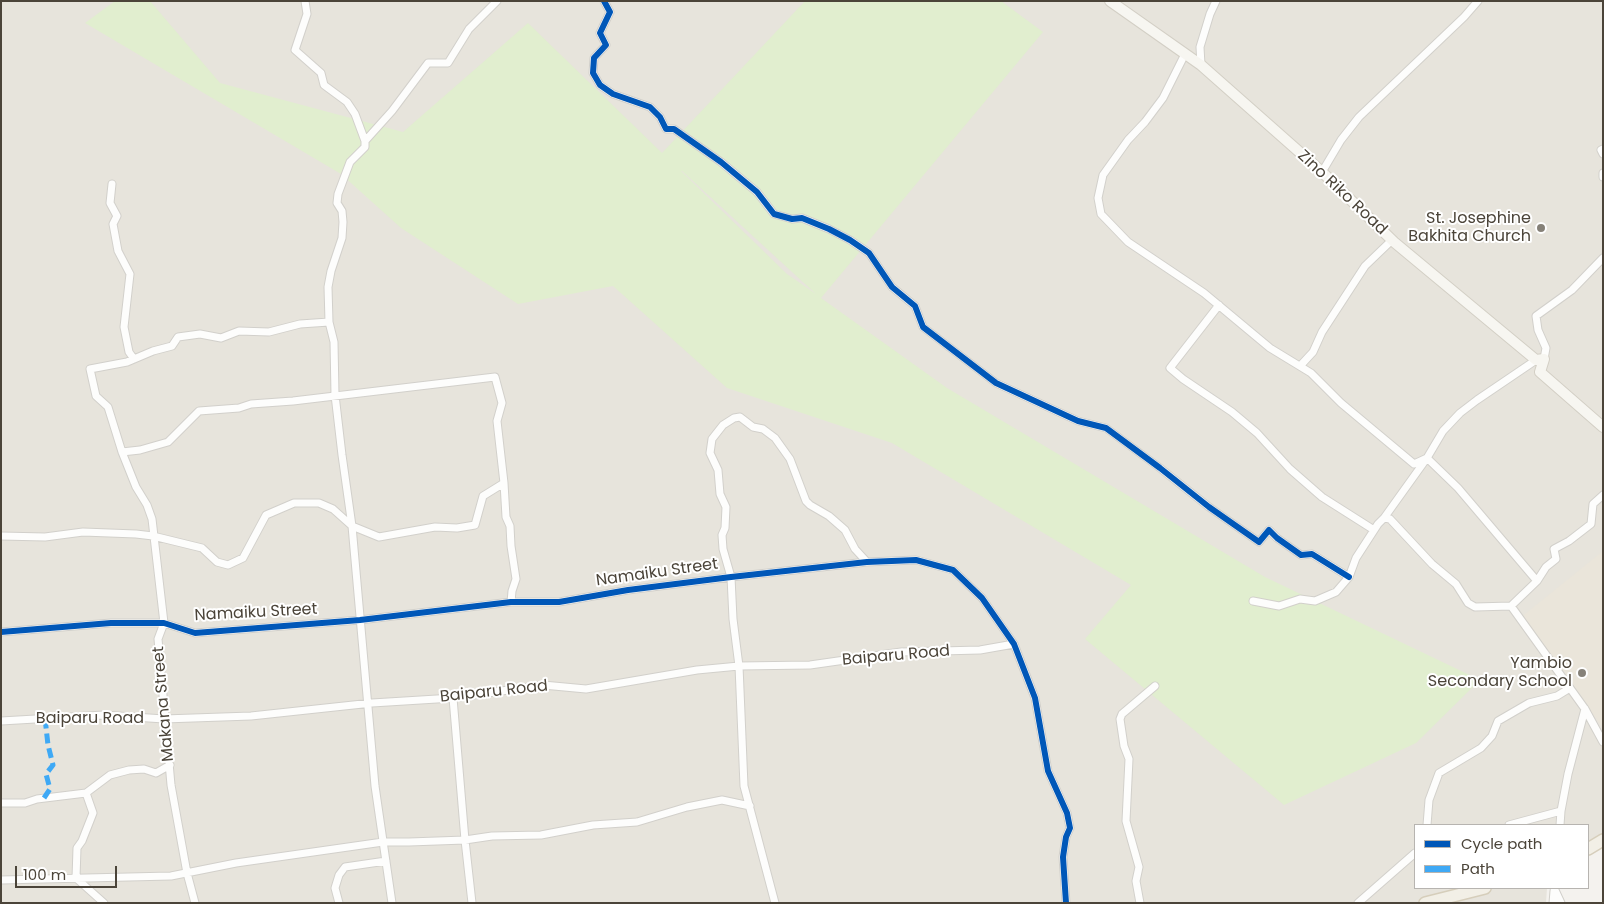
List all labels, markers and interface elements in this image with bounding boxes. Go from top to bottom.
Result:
street label: Zino Riko Road [1293,147,1391,239]
place label: St. Josephine Bakhita Church [1408,209,1531,247]
marker: St. Josephine Bakhita Church [1535,222,1547,234]
street label: Namaiku Street [595,555,719,591]
street label: Namaiku Street [194,600,318,626]
street label: Baiparu Road [841,642,951,670]
street label: Makana Street [149,645,179,763]
place label: Yambio Secondary School [1428,654,1572,692]
marker: Yambio Secondary School [1576,667,1588,679]
street label: Baiparu Road [439,677,549,707]
street label: Baiparu Road [36,709,144,729]
legend [1414,824,1589,889]
text: Cycle path [1461,833,1542,854]
scale bar [18,856,120,888]
text: Path [1461,858,1495,879]
text: 100 m [23,864,66,885]

